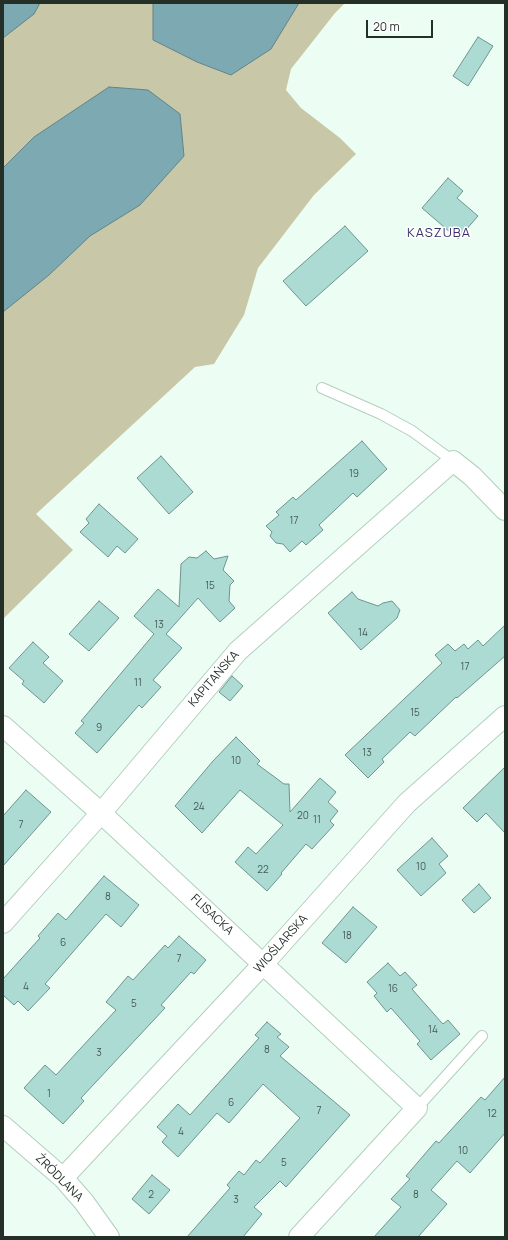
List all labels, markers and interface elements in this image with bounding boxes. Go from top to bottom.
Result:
scale bar [368,12,435,38]
text: 20 m [373,18,400,35]
district label: KASZUBA [407,225,471,241]
house number: 19 [349,468,359,480]
house number: 17 [290,515,298,527]
house number: 15 [205,580,215,592]
house number: 13 [154,619,164,631]
house number: 14 [358,627,368,639]
street label: KAPITAŃSKA [186,648,242,710]
house number: 17 [461,661,469,673]
house number: 11 [134,677,142,689]
house number: 15 [410,707,420,719]
house number: 9 [96,722,102,734]
house number: 13 [362,747,372,759]
house number: 10 [231,755,241,767]
house number: 24 [193,801,205,813]
house number: 20 [297,810,309,822]
house number: 11 [313,814,321,826]
house number: 7 [18,819,24,831]
house number: 10 [416,861,426,873]
house number: 22 [257,864,269,876]
house number: 8 [105,891,111,903]
street label: FLISACKA [188,892,236,938]
street label: WIOŚLARSKA [251,912,311,976]
house number: 18 [342,930,352,942]
house number: 6 [60,937,66,949]
house number: 7 [176,953,182,965]
house number: 4 [23,981,29,993]
house number: 16 [388,983,398,995]
house number: 5 [131,998,137,1010]
house number: 14 [428,1024,438,1036]
house number: 8 [264,1044,270,1056]
house number: 3 [96,1047,102,1059]
house number: 1 [47,1088,51,1100]
house number: 6 [228,1097,234,1109]
house number: 7 [316,1105,322,1117]
house number: 12 [487,1108,497,1120]
house number: 4 [178,1126,184,1138]
house number: 10 [458,1145,468,1157]
street label: ŹRÓDLANA [32,1151,86,1205]
house number: 5 [281,1157,287,1169]
house number: 2 [148,1189,154,1201]
house number: 8 [413,1189,419,1201]
house number: 3 [233,1194,239,1206]

